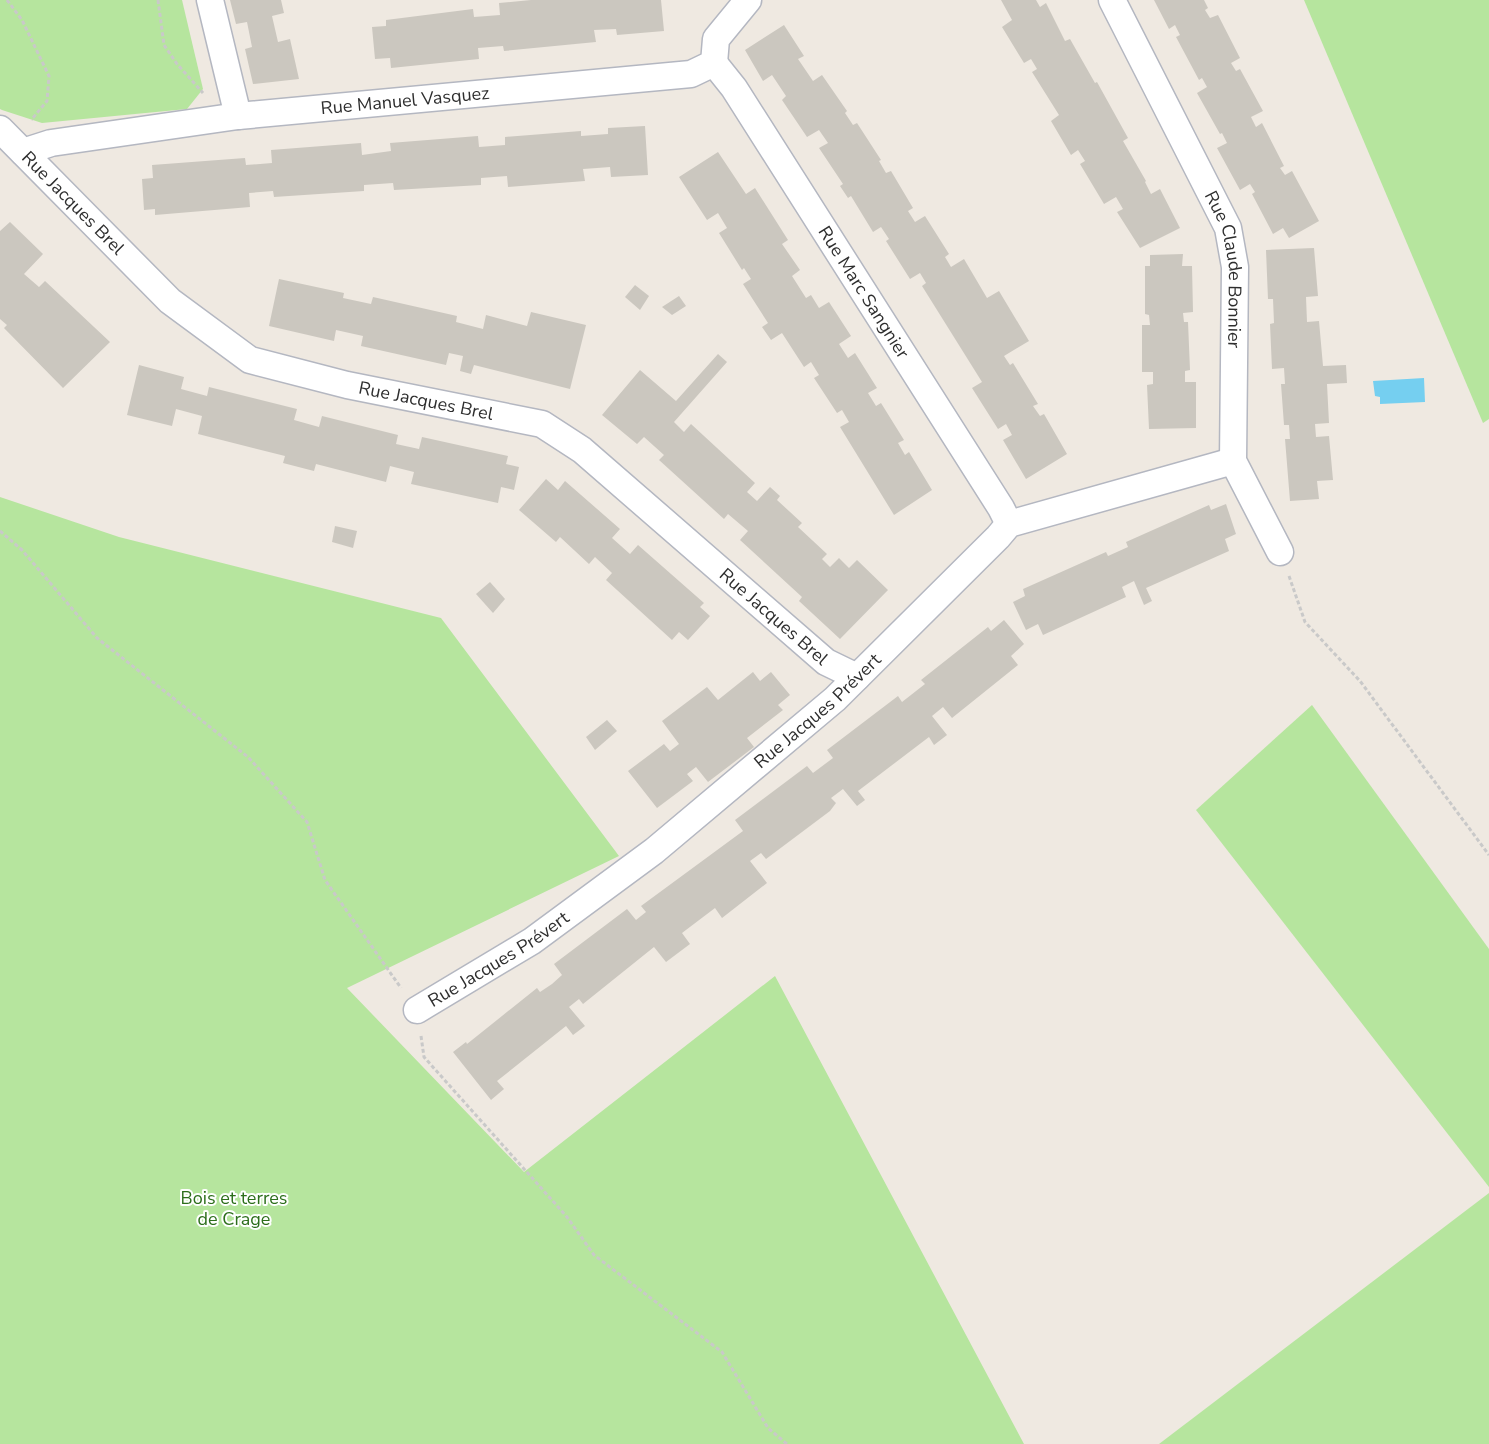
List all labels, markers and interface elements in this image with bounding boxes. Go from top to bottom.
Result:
street label: Rue Manuel Vasquez [320,81,490,120]
street label: Rue Jacques Brel [16,146,130,261]
street label: Rue Claude Bonnier [1199,187,1248,349]
street label: Rue Marc Sangnier [813,221,915,363]
street label: Rue Jacques Brel [357,376,496,426]
street label: Rue Jacques Brel [714,563,834,671]
street label: Rue Jacques Prévert [749,648,887,774]
street label: Rue Jacques Prévert [424,905,574,1013]
park label: Bois et terres de Crage [181,1186,287,1231]

